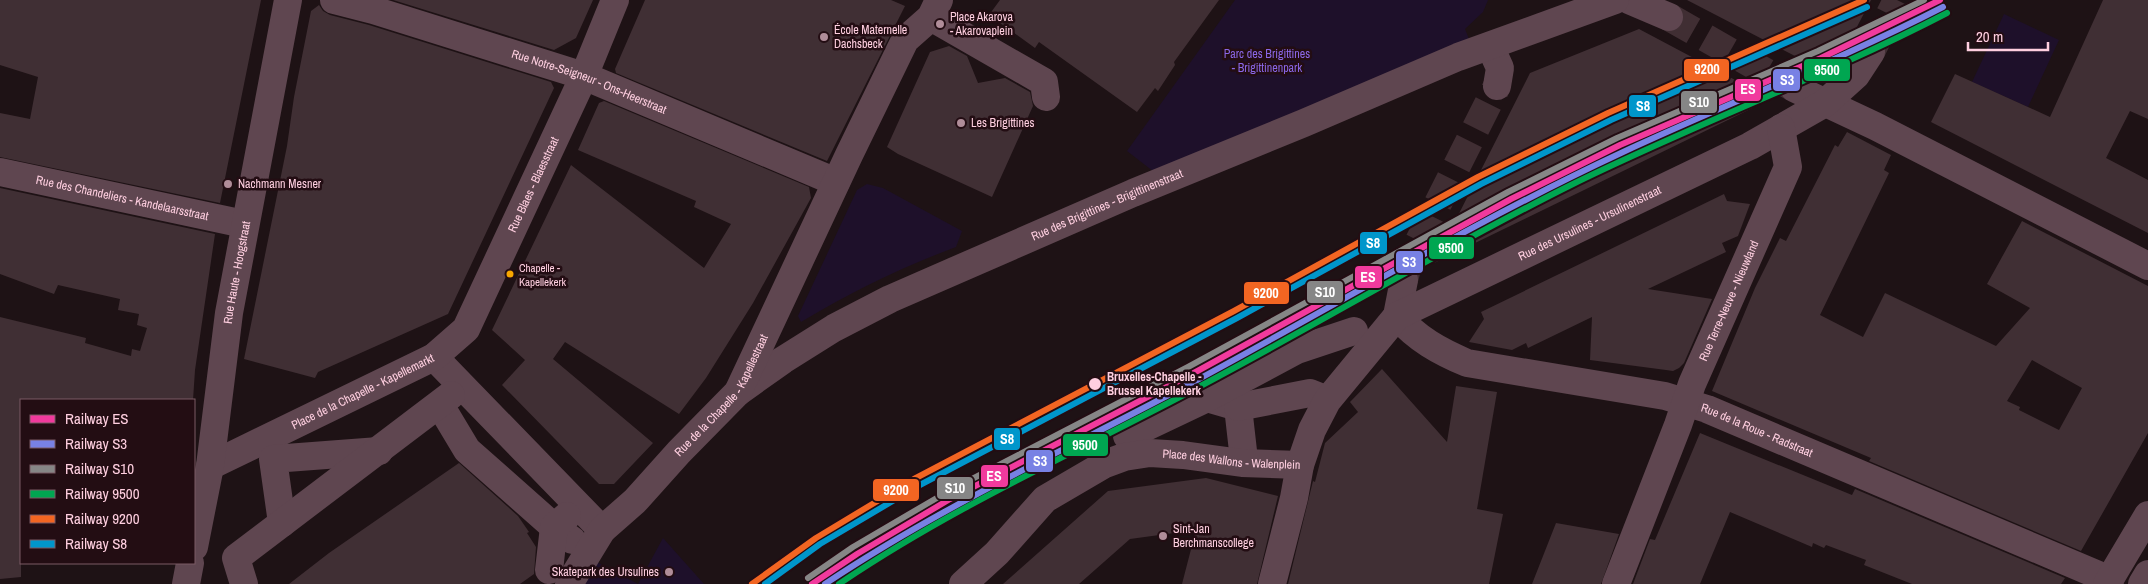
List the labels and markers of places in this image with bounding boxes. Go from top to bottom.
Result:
place label: Place Akarova - Akarovaplein [950,9,1013,39]
marker: Place Akarova - Akarovaplein [934,18,946,30]
place label: École Maternelle Dachsbeck [834,22,907,52]
marker: École Maternelle Dachsbeck [818,31,830,43]
place label: Les Brigittines [971,115,1035,131]
marker: Les Brigittines [955,117,967,129]
place label: Nachmann Mesner [238,176,322,192]
marker: Nachmann Mesner [222,178,234,190]
place label: Chapelle - Kapellekerk [519,261,567,289]
marker: Chapelle - Kapellekerk [505,269,515,279]
place label: Bruxelles-Chapelle - Brussel Kapellekerk [1107,369,1202,399]
marker: Bruxelles-Chapelle - Brussel Kapellekerk [1087,376,1103,392]
place label: Sint-Jan Berchmanscollege [1173,521,1254,551]
marker: Sint-Jan Berchmanscollege [1157,530,1169,542]
place label: Skatepark des Ursulines [552,564,659,580]
marker: Skatepark des Ursulines [663,566,675,578]

